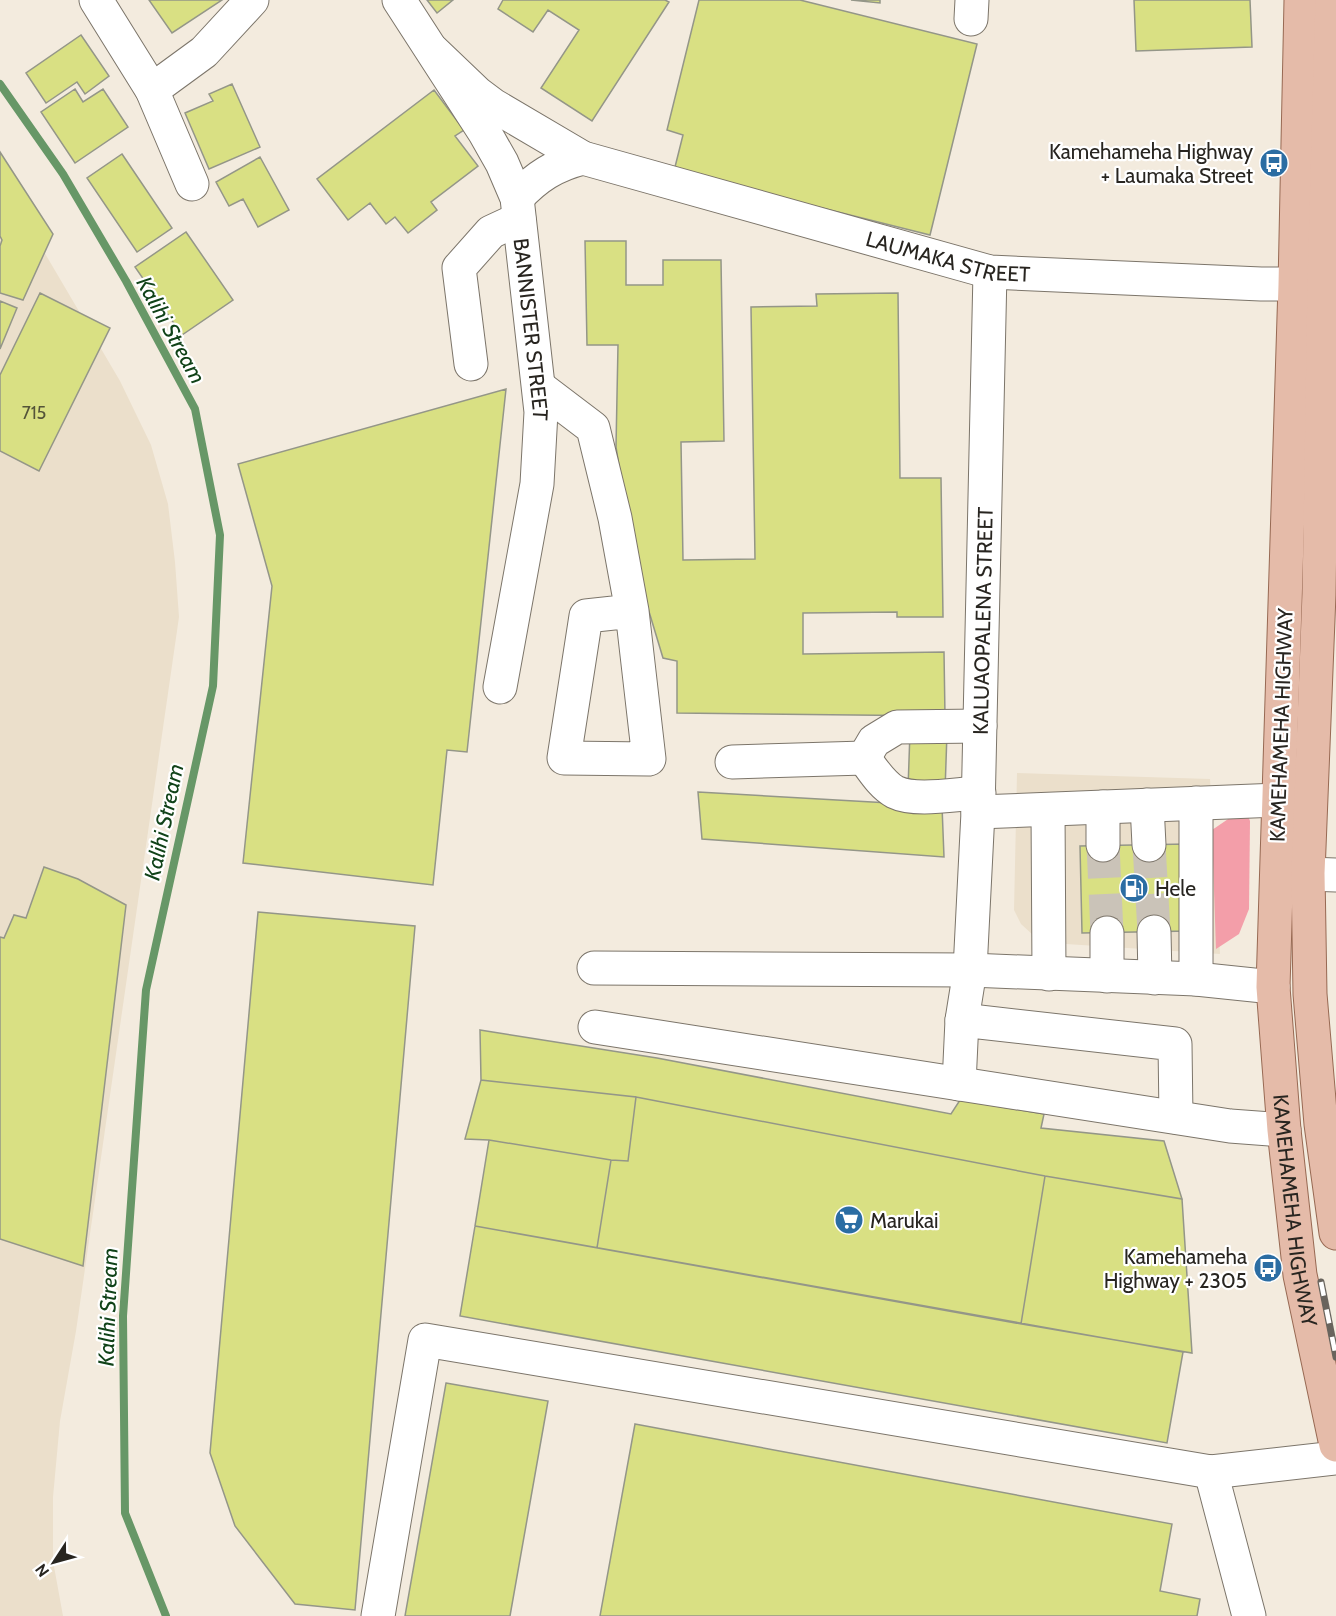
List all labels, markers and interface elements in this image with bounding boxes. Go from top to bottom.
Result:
place label: Kamehameha Highway + Laumaka Street [1049,139,1253,188]
bus stop icon: Kamehameha Highway + Laumaka Street [1258,147,1290,179]
street label: LAUMAKA STREET [863,225,1031,286]
street label: BANNISTER STREET [509,237,554,421]
water label: Kalihi Stream [131,272,211,388]
house number: 715 [22,402,46,424]
street label: KALUAOPALENA STREET [967,507,997,735]
street label: KAMEHAMEHA HIGHWAY [1264,607,1298,842]
water label: Kalihi Stream [138,761,190,883]
fuel station icon: Hele [1118,872,1150,904]
place label: Hele [1155,876,1196,901]
street label: KAMEHAMEHA HIGHWAY [1269,1093,1323,1330]
supermarket icon: Marukai [833,1204,865,1236]
place label: Marukai [870,1208,938,1233]
place label: Kamehameha Highway + 2305 [1104,1244,1247,1293]
water label: Kalihi Stream [92,1247,124,1367]
bus stop icon: Kamehameha Highway + 2305 [1252,1252,1284,1284]
north arrow [24,1532,84,1592]
text: N [31,1560,53,1581]

